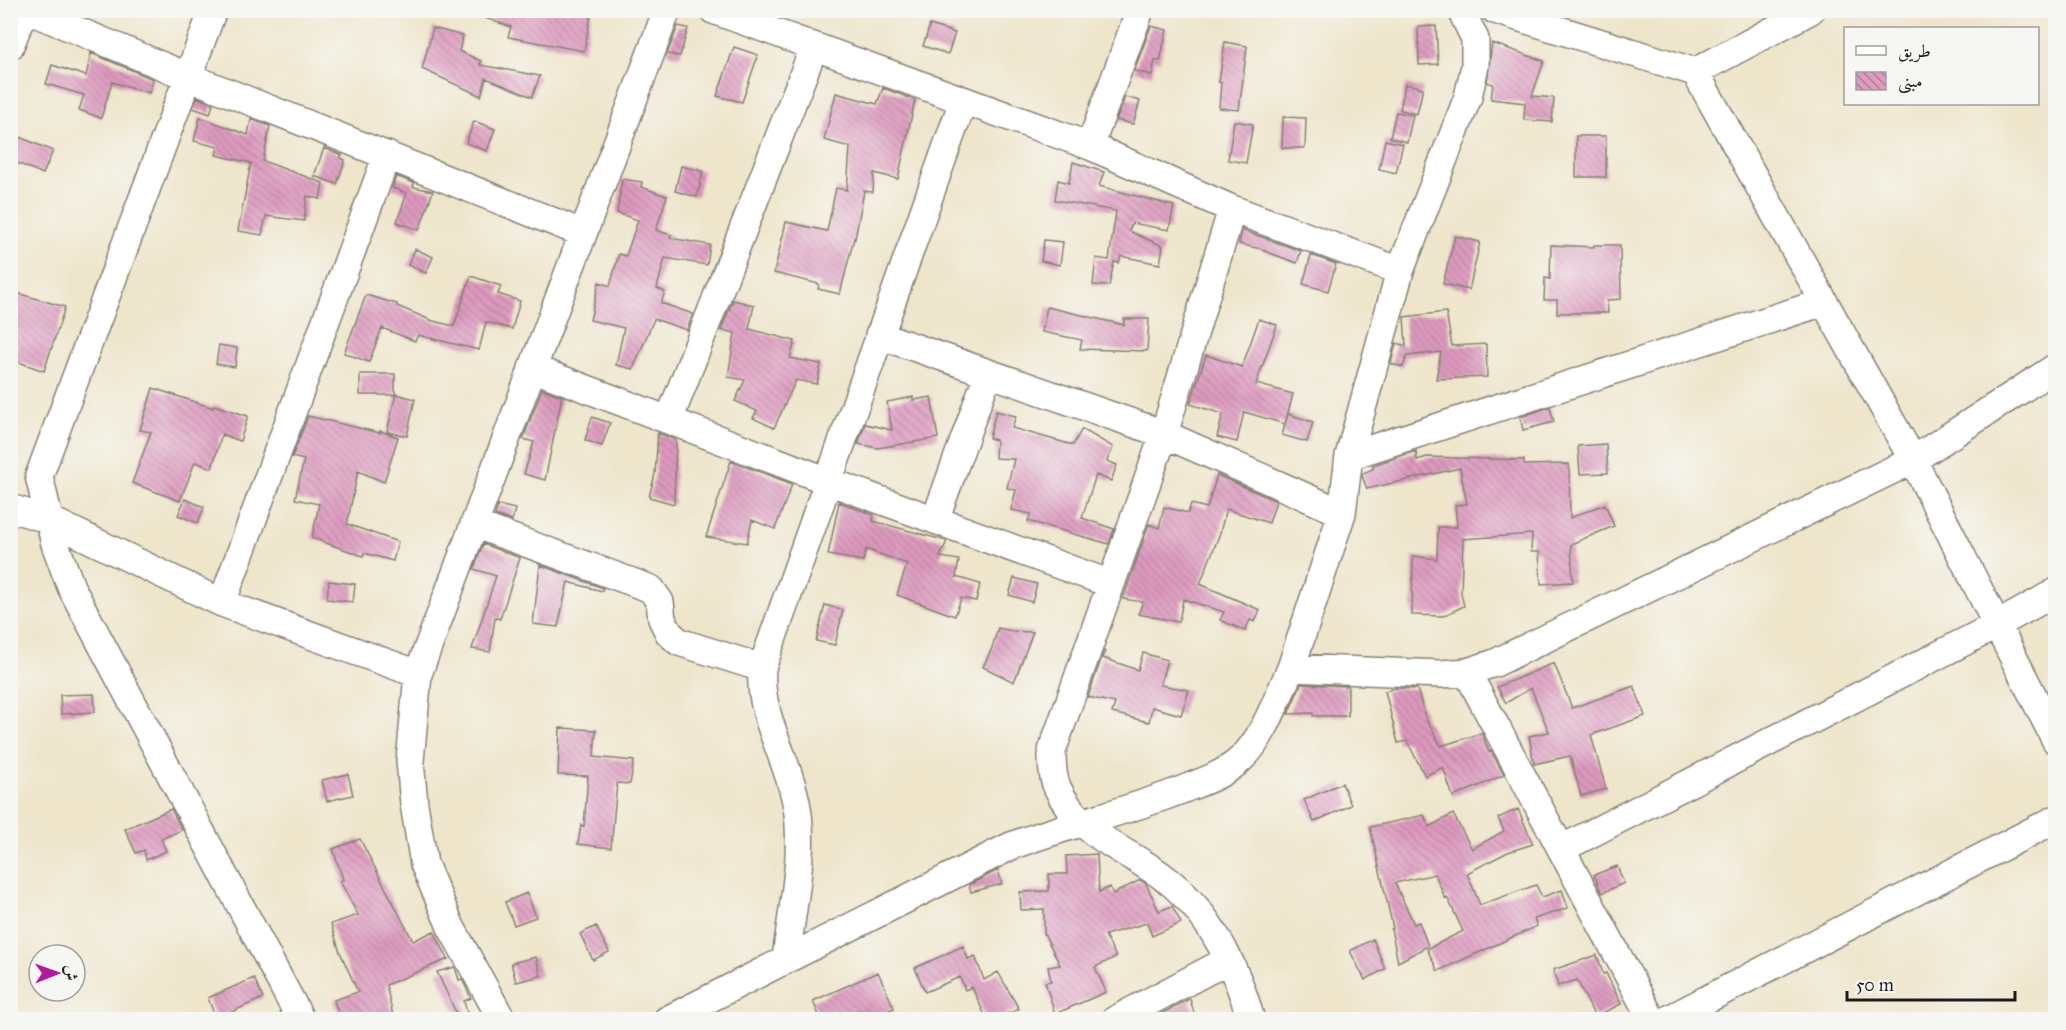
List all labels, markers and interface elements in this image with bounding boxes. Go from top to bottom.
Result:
legend [1844,27,2039,105]
text: طريق [1898,40,1931,63]
text: مبنى [1898,70,1923,94]
north arrow [27,943,87,1003]
scale bar [1847,964,2015,1002]
text: ش [62,965,81,981]
text: 50 m [1856,974,1894,996]

